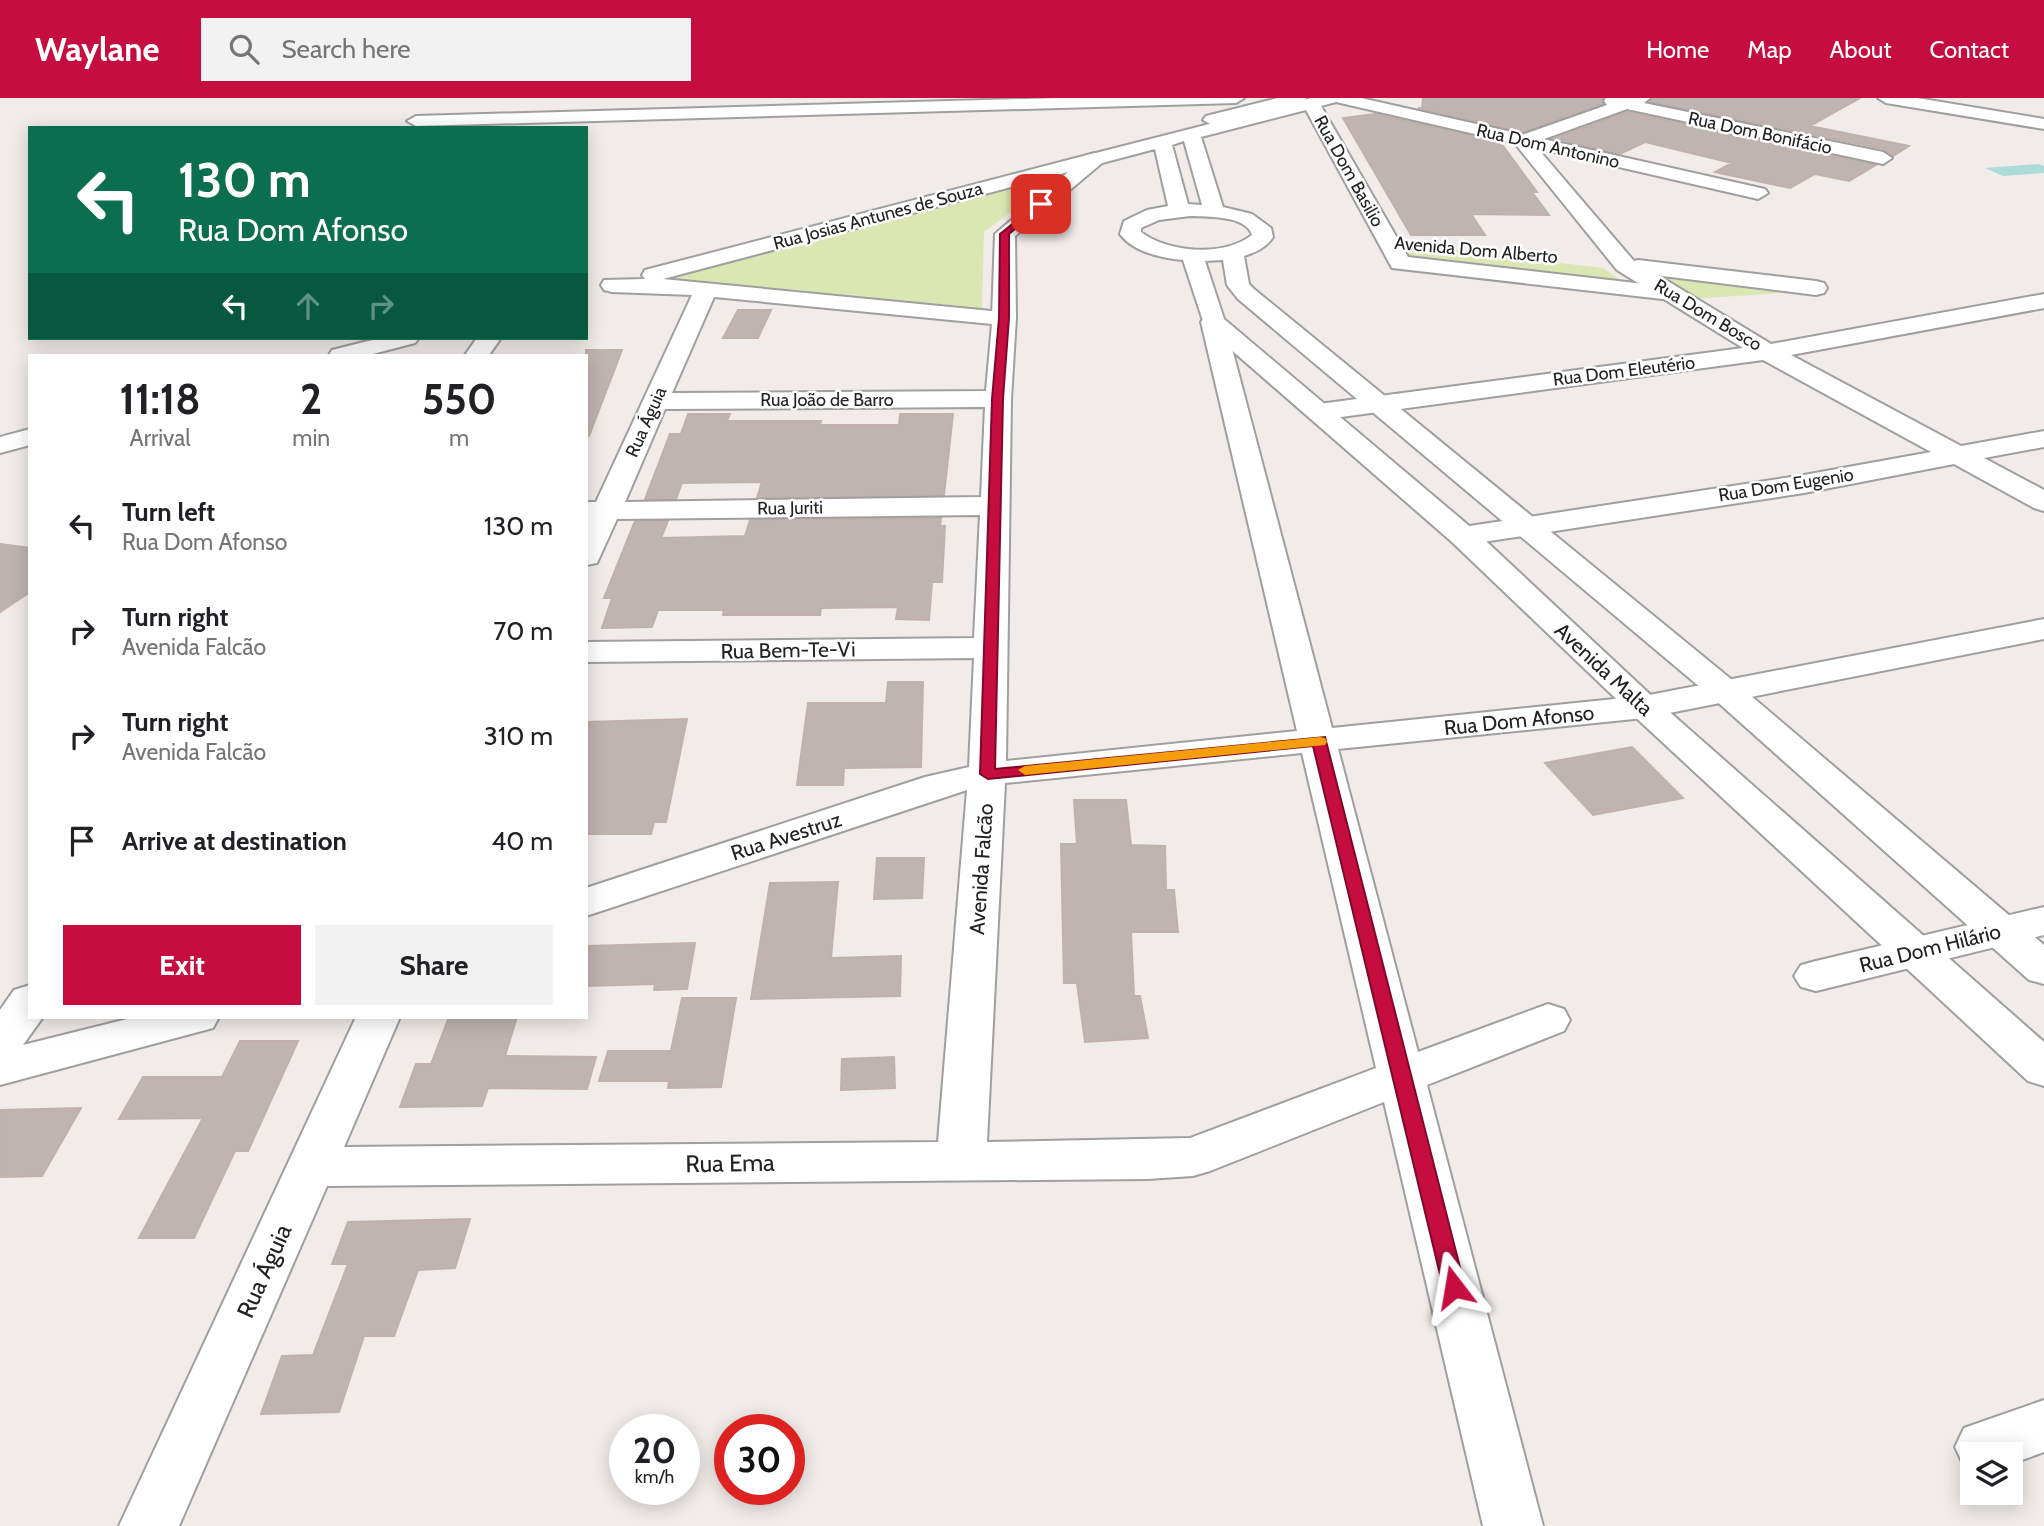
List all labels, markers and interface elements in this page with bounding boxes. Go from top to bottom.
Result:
search box [201,18,691,81]
text: Waylane [35,29,159,69]
icon: search [225,30,263,68]
text: Search here [281,33,411,65]
text: Home [1646,35,1709,64]
text: Map [1747,35,1792,64]
text: About [1830,35,1892,64]
text: Contact [1930,35,2009,64]
street label: Rua Dom Bonifácio [1686,107,1834,159]
street label: Rua Dom Basilio [1309,111,1389,231]
street label: Rua Dom Antonino [1474,119,1622,173]
text: 130 m [178,150,311,209]
icon: left [63,154,154,245]
pin [1011,174,1071,234]
street label: Rua Josias Antunes de Souza [771,177,985,255]
icon: arrive [1022,185,1060,223]
text: Rua Dom Afonso [178,210,408,249]
street label: Avenida Dom Alberto [1394,232,1559,268]
street label: Rua Dom Bosco [1650,274,1766,356]
icon: left [216,287,254,325]
icon: ahead [289,287,327,325]
icon: right [362,287,400,325]
street label: Rua Dom Eleutério [1552,351,1696,391]
text: 11:18 [120,373,201,425]
text: 2 [300,373,322,425]
text: 550 [422,373,496,425]
street label: Rua Águia [621,383,671,461]
street label: Rua João de Barro [760,389,894,411]
text: Arrival [130,424,191,452]
text: min [292,424,330,452]
text: m [449,424,469,452]
street label: Rua Dom Eugenio [1717,463,1855,507]
text: Turn left [122,496,215,528]
street label: Rua Juriti [757,496,823,520]
icon: left [63,507,101,545]
text: 130 m [484,510,553,542]
text: Rua Dom Afonso [122,528,287,556]
text: Turn right [122,601,228,633]
icon: right [63,612,101,650]
text: 70 m [493,615,553,647]
street label: Avenida Malta [1550,617,1658,721]
text: Avenida Falcão [122,633,266,661]
street label: Rua Bem-Te-Vi [720,636,856,664]
street label: Rua Dom Afonso [1443,700,1595,740]
text: Turn right [122,706,228,738]
icon: right [63,717,101,755]
text: 310 m [484,720,553,752]
text: Avenida Falcão [122,738,266,766]
street label: Avenida Falcão [964,802,998,936]
street label: Rua Avestruz [728,806,844,866]
icon: arrive [63,822,101,860]
text: Arrive at destination [122,825,347,857]
text: 40 m [491,825,553,857]
street label: Rua Dom Hilário [1857,918,2003,978]
button: Exit [63,925,301,1005]
button: Share [315,925,553,1005]
street label: Rua Ema [685,1148,775,1178]
street label: Rua Águia [231,1219,298,1322]
position arrow [1417,1250,1491,1324]
speed limit sign: 30 [714,1414,805,1505]
text: 20 [633,1429,676,1472]
map controls [1960,1442,2023,1505]
button: layers [1960,1442,2023,1505]
text: km/h [635,1466,674,1488]

